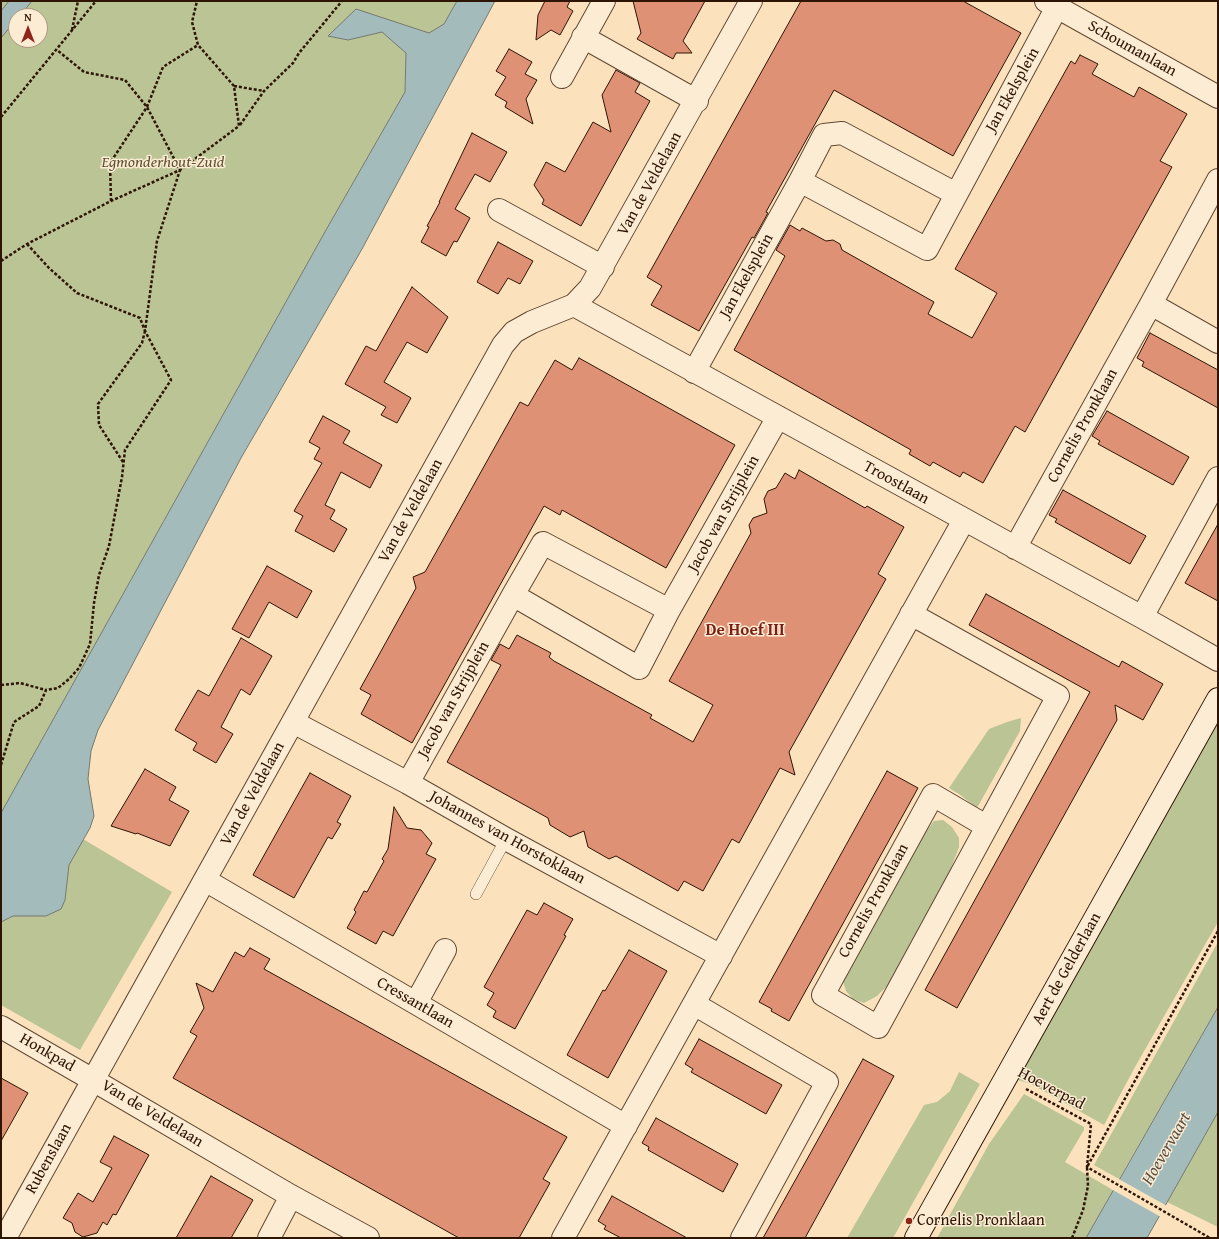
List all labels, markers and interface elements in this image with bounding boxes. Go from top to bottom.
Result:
north arrow [8,8,48,48]
text: N [24,9,32,25]
street label: Schoumanlaan [1084,17,1180,81]
street label: Jan Ekelsplein [982,44,1044,136]
street label: Van de Veldelaan [614,129,686,239]
park label: Egmonderhout-Zuid [101,153,225,173]
street label: Jan Ekelsplein [716,230,778,322]
street label: Cornelis Pronklaan [1044,366,1122,486]
street label: Jacob van Strijplein [684,452,764,576]
street label: Van de Veldelaan [375,456,447,566]
street label: Troostlaan [860,457,932,509]
district label: De Hoef III [705,621,785,641]
street label: Jacob van Strijplein [414,638,494,762]
street label: Van de Veldelaan [217,739,289,849]
street label: Johannes van Horstoklaan [426,787,588,889]
street label: Cornelis Pronklaan [835,841,913,961]
street label: Aert de Gelderlaan [1028,910,1106,1028]
street label: Cressantlaan [373,973,457,1033]
street label: Honkpad [16,1030,78,1076]
street label: Hoeverpad [1014,1063,1088,1115]
street label: Van de Veldelaan [98,1076,206,1152]
water label: Hoevervaart [1138,1109,1196,1189]
street label: Rubenslaan [22,1120,76,1198]
place label: Cornelis Pronklaan [917,1211,1045,1231]
marker: Cornelis Pronklaan [904,1216,914,1226]

